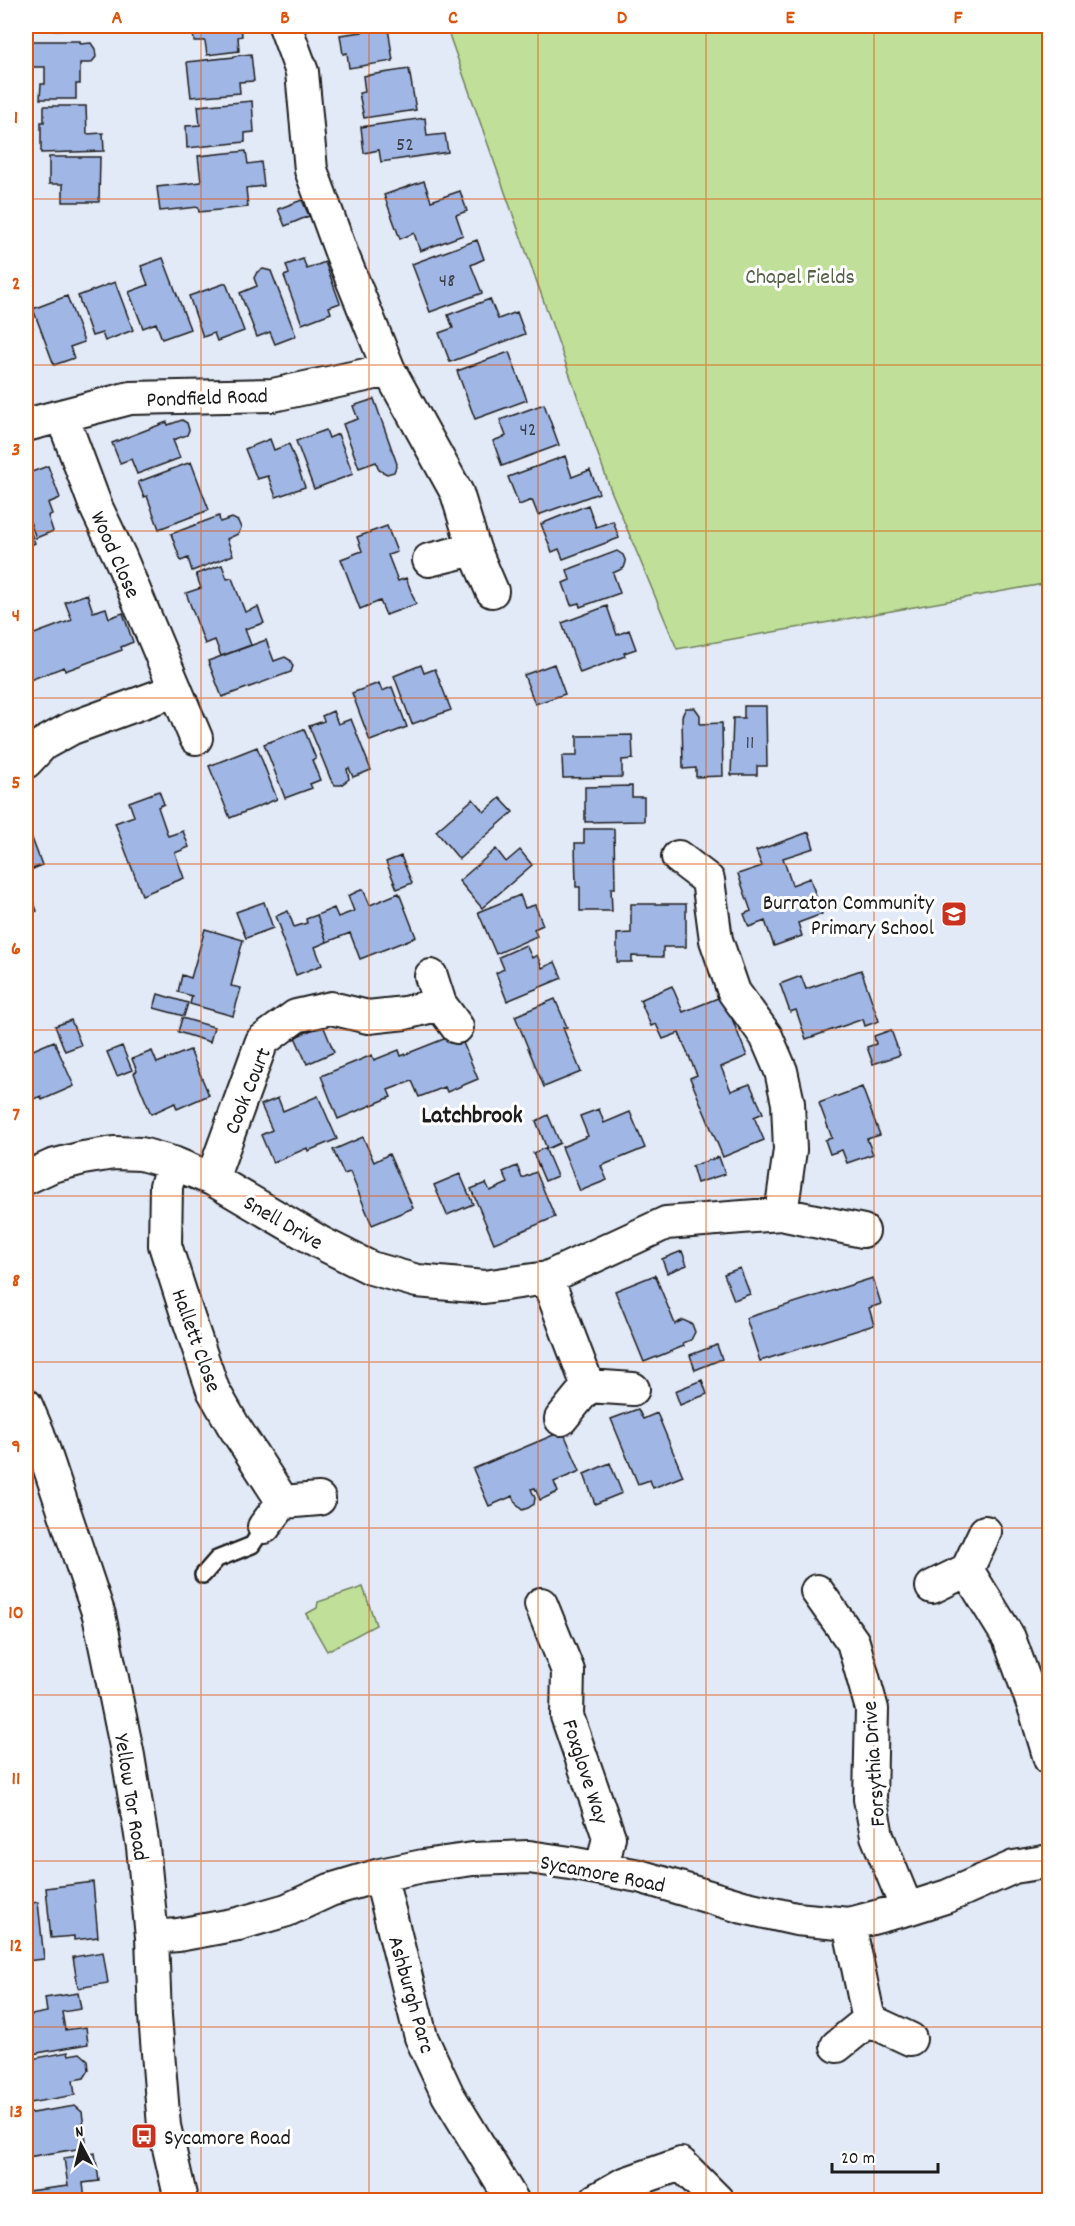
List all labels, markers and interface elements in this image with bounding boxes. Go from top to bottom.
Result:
text: A [112,5,123,33]
text: B [280,5,290,33]
text: C [448,5,458,33]
text: D [617,5,628,33]
text: E [785,5,795,33]
text: F [954,5,964,33]
text: 1 [14,105,18,133]
house number: 52 [396,132,414,160]
park label: Chapel Fields [745,263,855,294]
house number: 48 [439,268,455,296]
text: 2 [12,271,20,299]
street label: Pondfield Road [146,382,269,417]
house number: 42 [519,417,537,445]
text: 3 [12,437,20,465]
street label: Wood Close [81,507,147,604]
text: 4 [12,603,20,631]
house number: 11 [746,730,754,758]
text: 5 [11,770,21,798]
place label: Burraton Community Primary School [763,889,935,945]
school or university icon: Burraton Community Primary School [939,899,969,929]
text: 6 [11,936,21,964]
street label: Cook Court [218,1043,281,1139]
district label: Latchbrook [421,1100,523,1134]
text: 7 [12,1102,20,1130]
street label: Snell Drive [237,1189,328,1259]
text: 8 [12,1268,20,1296]
street label: Hallett Close [162,1285,228,1397]
text: 9 [11,1434,21,1462]
text: 10 [8,1600,24,1628]
street label: Forsythia Drive [856,1700,895,1828]
street label: Foxglove Way [552,1716,615,1829]
street label: Yellow Tor Road [104,1732,155,1863]
text: 11 [12,1766,20,1794]
street label: Sycamore Road [537,1848,667,1903]
text: 12 [9,1933,23,1961]
street label: Ashburgh Parc [378,1933,441,2057]
text: 13 [9,2099,23,2127]
north arrow [51,2115,111,2175]
text: N [74,2121,85,2144]
bus stop icon: Sycamore Road [129,2121,159,2151]
place label: Sycamore Road [164,2124,291,2155]
scale bar [832,2136,938,2174]
text: 20 m [841,2147,875,2172]

